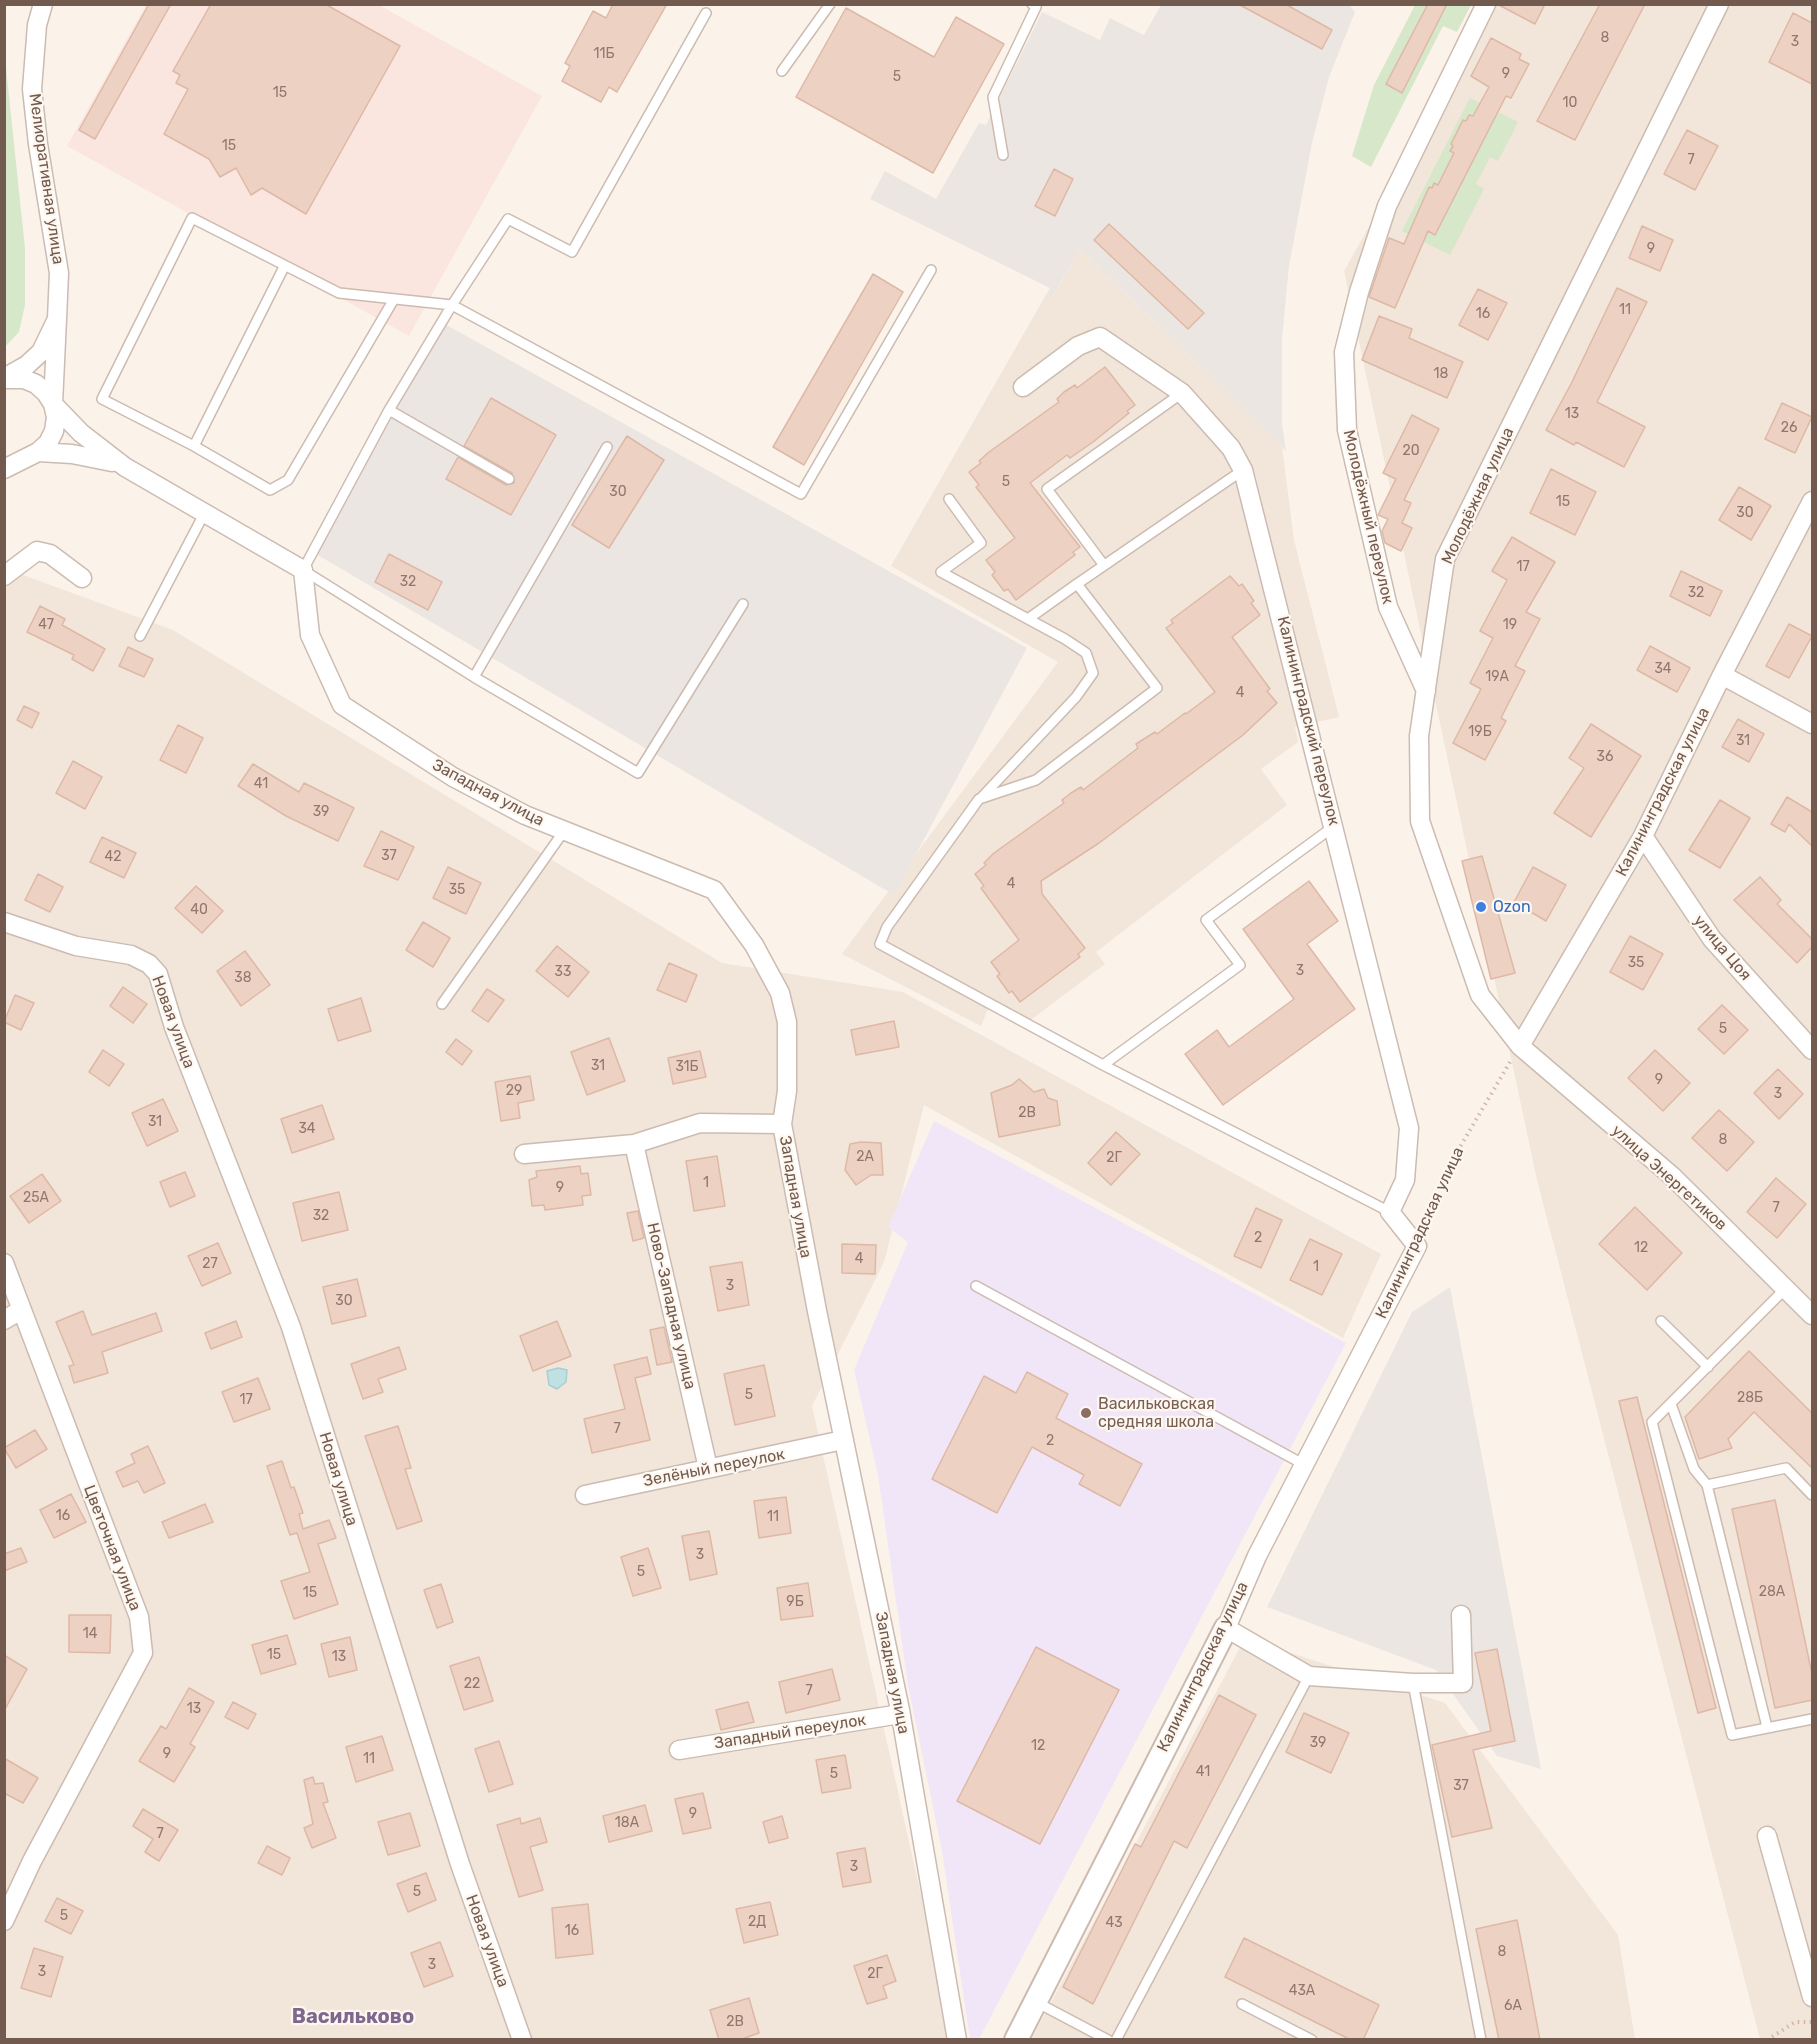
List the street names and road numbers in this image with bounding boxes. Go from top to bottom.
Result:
street label: Мелиоративная улица [25,92,67,266]
street label: Молодёжная улица [1438,425,1518,567]
street label: Молодёжный переулок [1339,428,1397,606]
street label: Калининградский переулок [1273,614,1343,828]
street label: Калининградская улица [1612,704,1714,880]
street label: Западная улица [429,755,547,831]
street label: улица Цоя [1689,911,1755,985]
street label: Новая улица [147,973,199,1071]
street label: улица Энергетиков [1607,1121,1731,1235]
street label: Западная улица [775,1134,815,1260]
street label: Калининградская улица [1372,1144,1468,1322]
street label: Ново-Западная улица [642,1221,700,1391]
street label: Новая улица [315,1430,361,1528]
street label: Зелёный переулок [642,1445,786,1491]
street label: Цветочная улица [79,1482,145,1614]
street label: Калининградская улица [1153,1579,1253,1755]
street label: Западная улица [871,1610,913,1736]
street label: Западный переулок [713,1711,867,1753]
street label: Новая улица [461,1892,513,1990]

